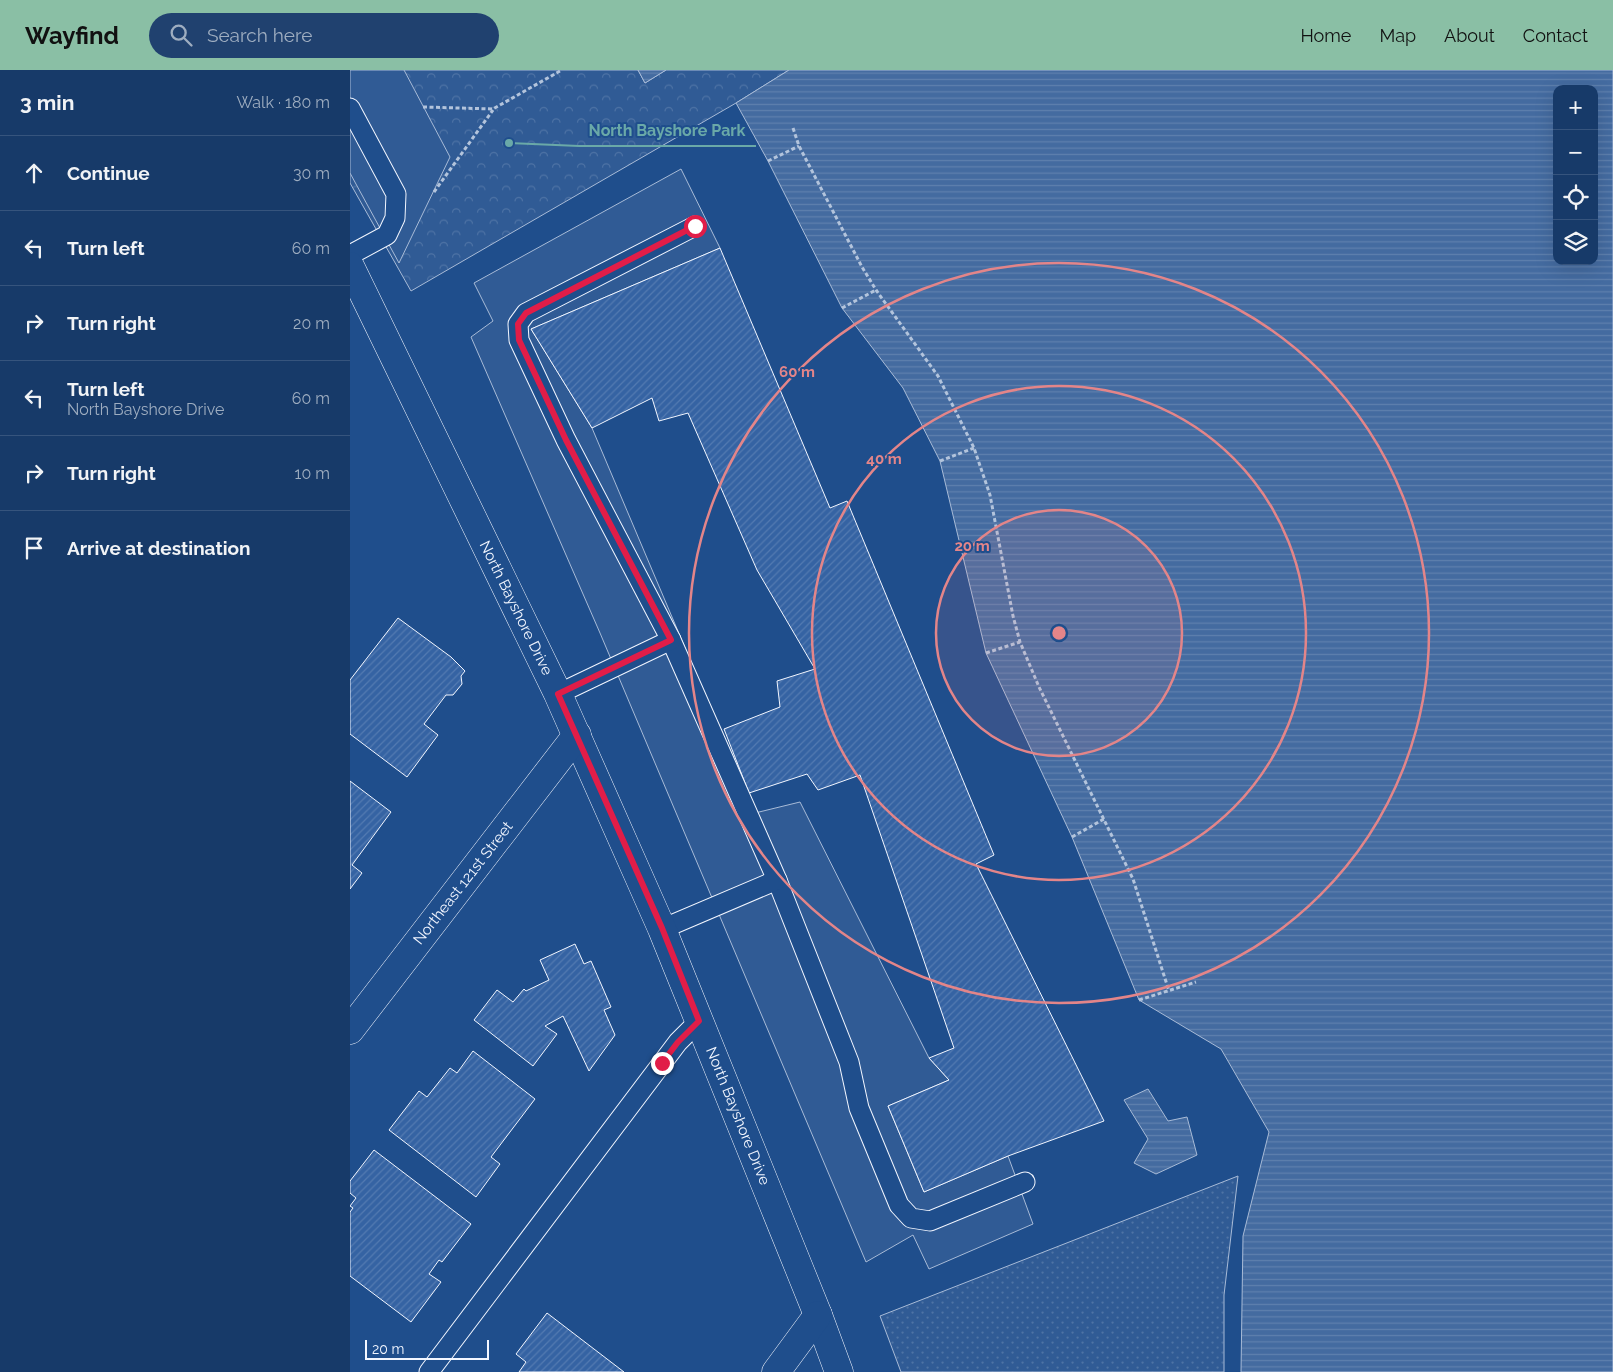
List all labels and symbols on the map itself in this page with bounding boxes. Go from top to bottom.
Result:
callout: North Bayshore Park [579,115,756,146]
text: North Bayshore Park [589,121,746,140]
route start [684,215,707,238]
text: 60 m [779,363,815,381]
text: 40 m [866,450,902,468]
text: 20 m [954,537,990,555]
street label: North Bayshore Drive [476,538,556,678]
centre of rings [1050,624,1068,642]
street label: Northeast 121st Street [409,818,517,948]
street label: North Bayshore Drive [702,1044,774,1188]
route end [651,1052,674,1075]
scale bar [365,1337,489,1360]

